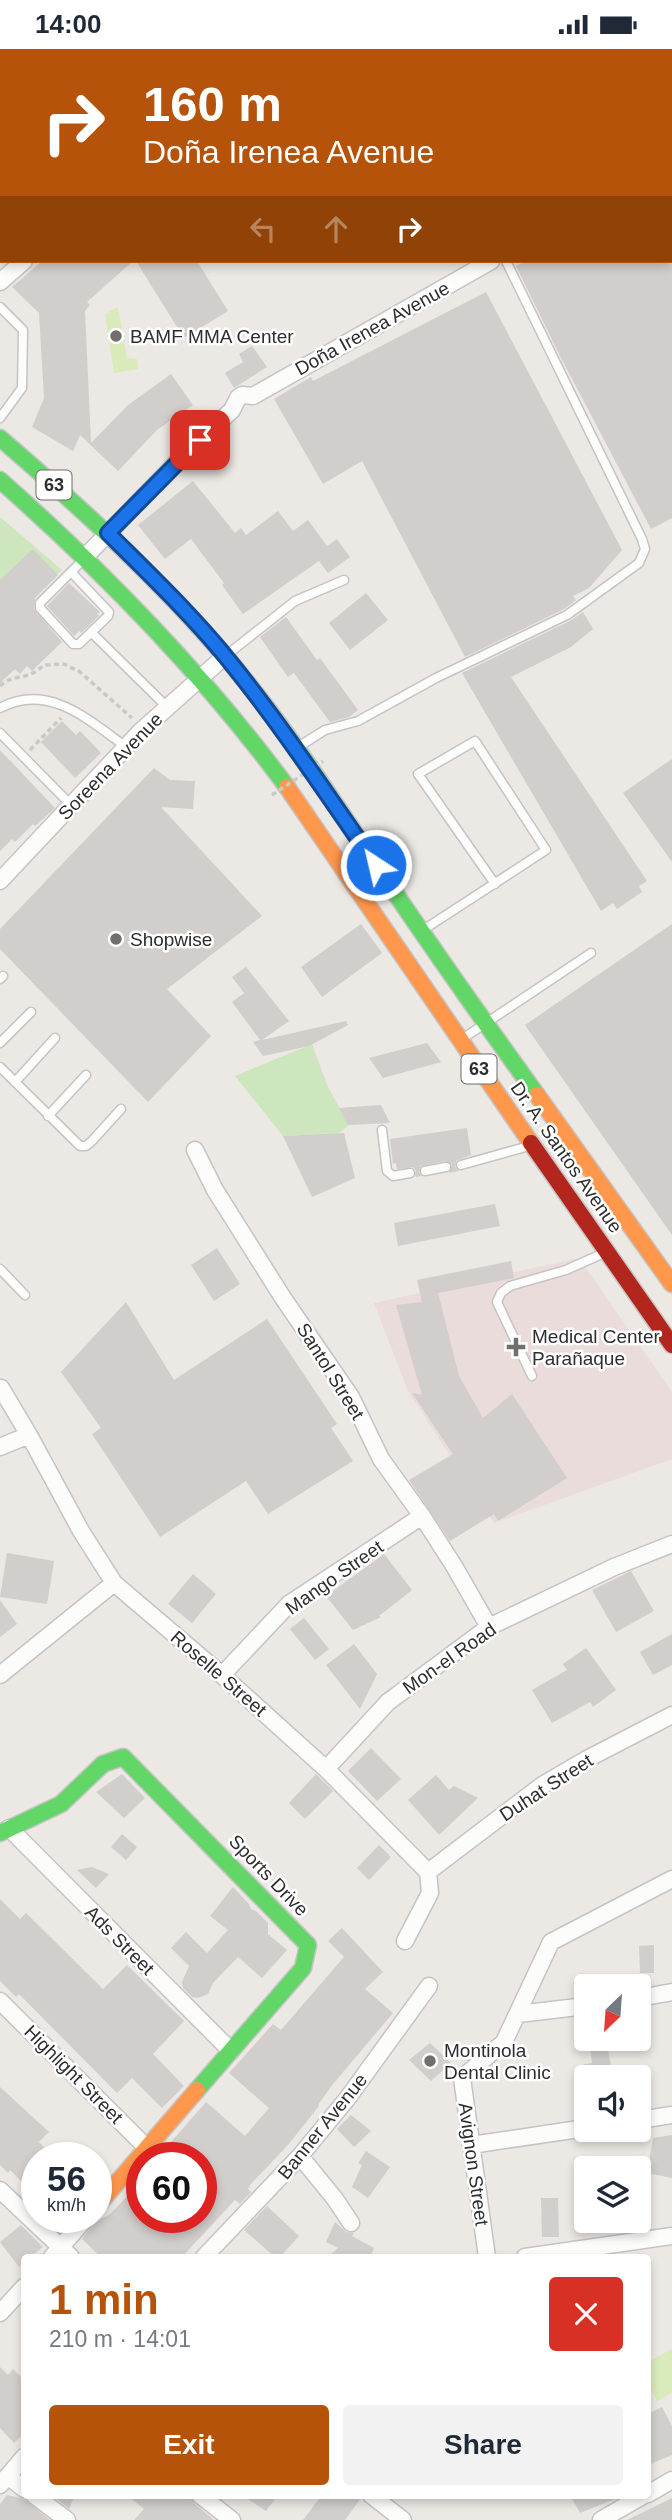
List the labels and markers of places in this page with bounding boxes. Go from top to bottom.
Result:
place label: BAMF MMA Center [130,326,294,347]
marker: BAMF MMA Center [108,328,124,344]
pin [170,410,230,470]
place label: Shopwise [130,929,212,950]
marker: Shopwise [108,931,124,947]
place label: Medical Center Parañaque [532,1326,660,1369]
marker: Medical Center Parañaque [506,1337,526,1357]
place label: Montinola Dental Clinic [444,2040,551,2083]
marker: Montinola Dental Clinic [422,2053,438,2069]

